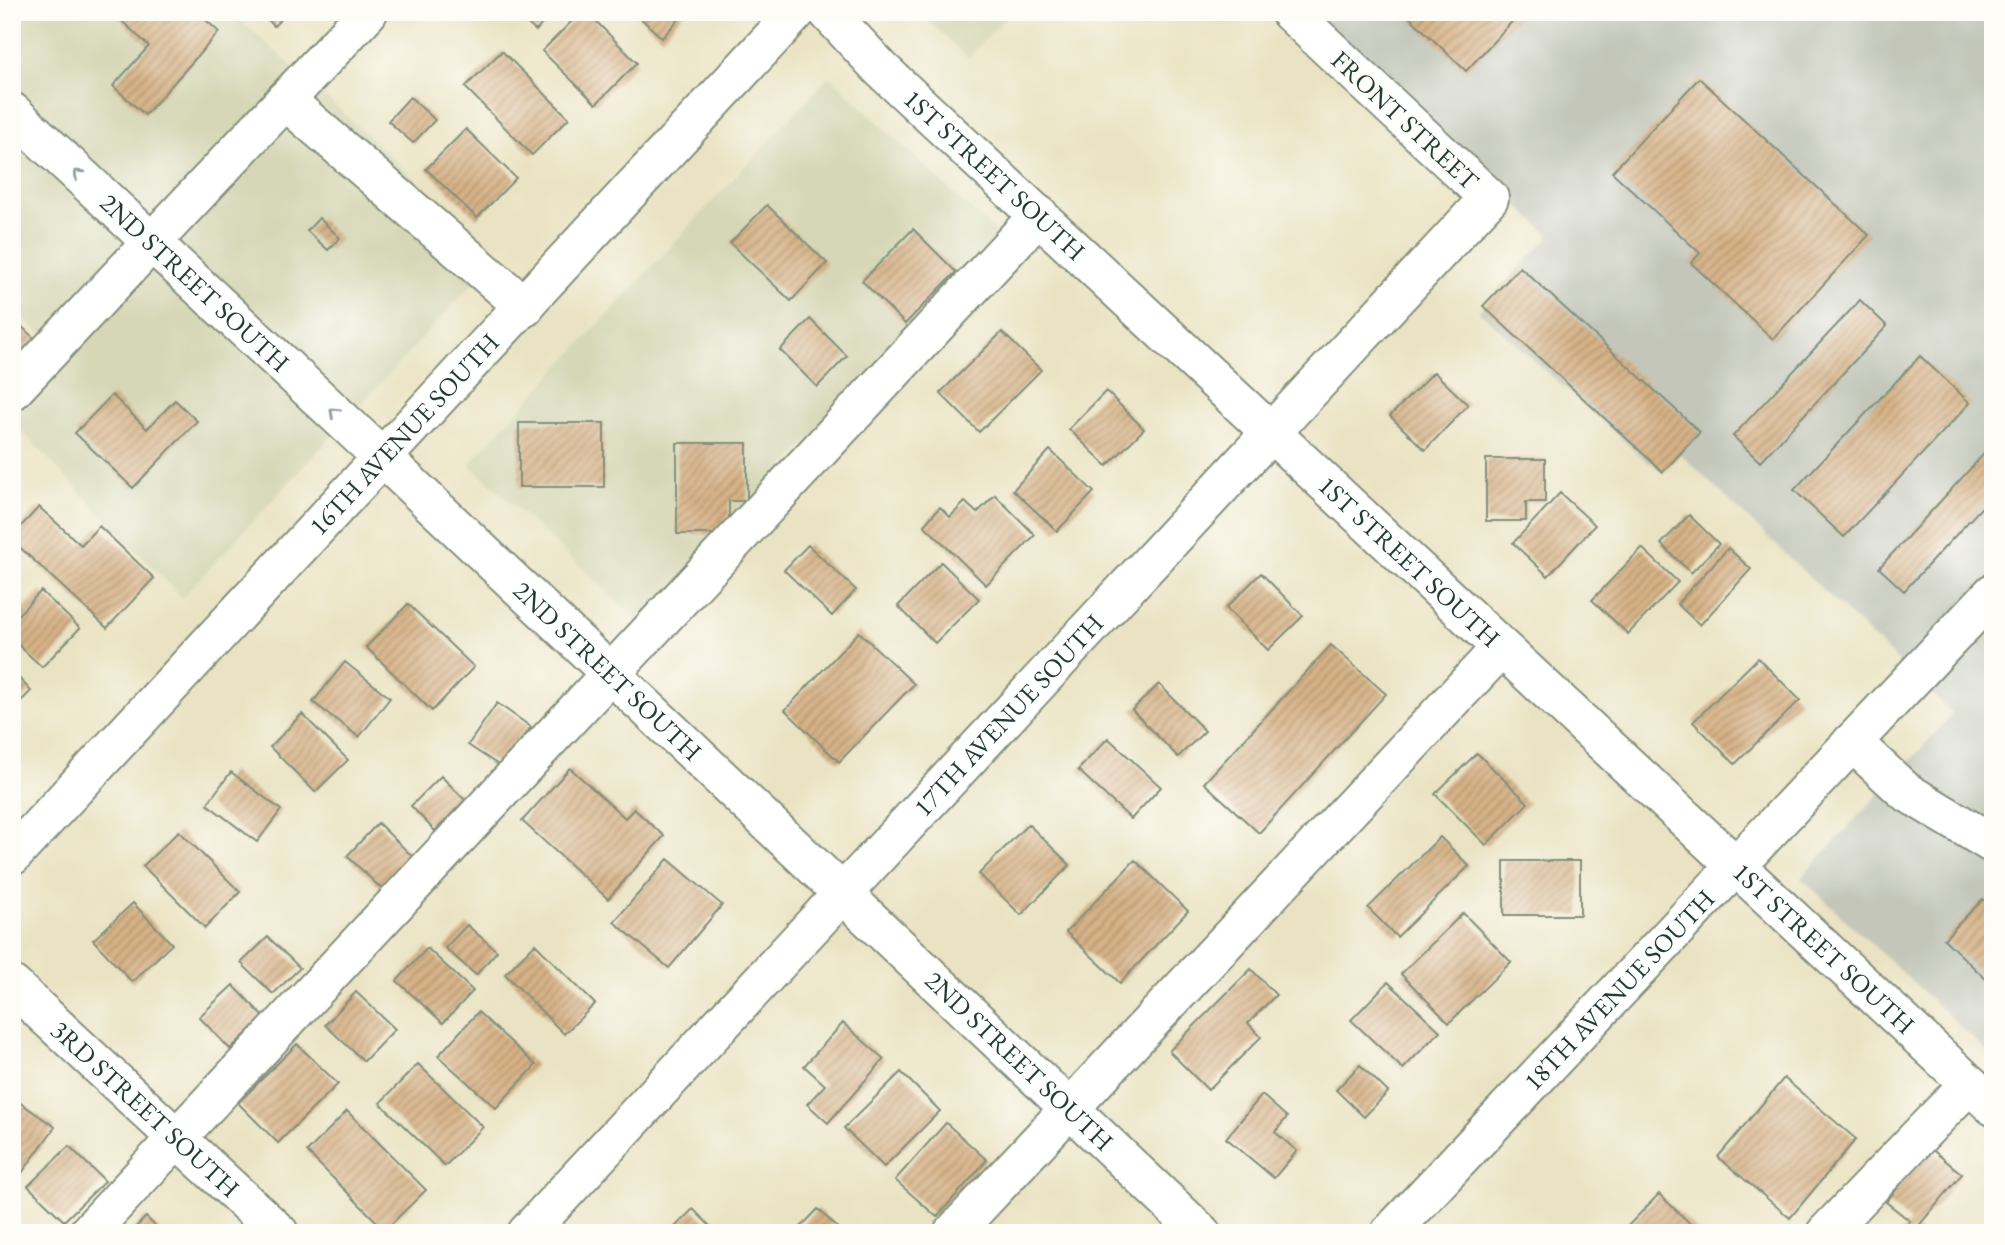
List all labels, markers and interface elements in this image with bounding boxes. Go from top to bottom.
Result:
street label: FRONT STREET [1324,43,1486,198]
street label: 1ST STREET SOUTH [896,82,1093,268]
one-way arrow [73,169,86,182]
street label: 2ND STREET SOUTH [93,186,297,379]
street label: 16TH AVENUE SOUTH [302,326,506,542]
one-way arrow [329,408,342,421]
street label: 1ST STREET SOUTH [1311,468,1507,655]
street label: 2ND STREET SOUTH [506,573,709,768]
street label: 17TH AVENUE SOUTH [906,607,1111,824]
street label: 1ST STREET SOUTH [1726,855,1922,1041]
street label: 18TH AVENUE SOUTH [1516,882,1722,1098]
street label: 2ND STREET SOUTH [918,963,1121,1158]
street label: 3RD STREET SOUTH [44,1013,247,1205]

